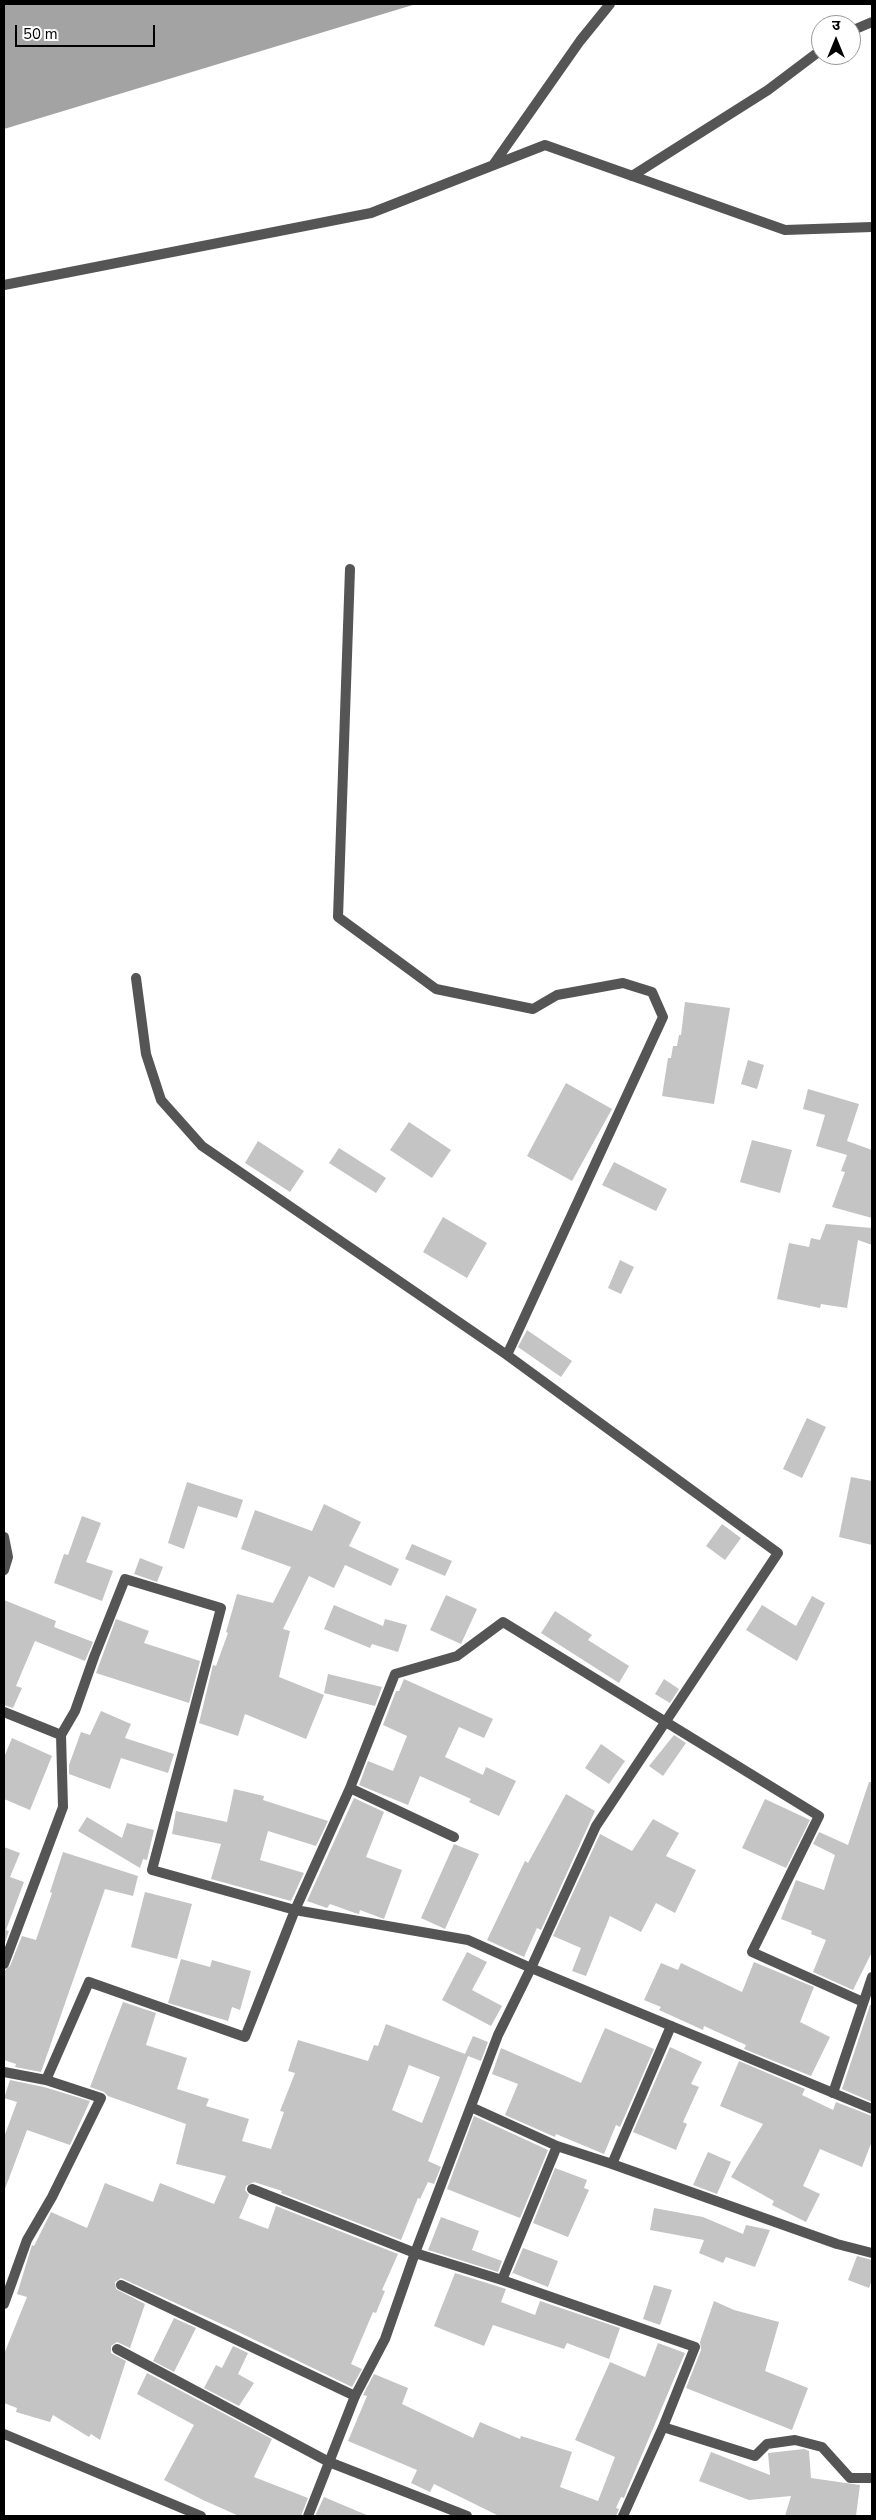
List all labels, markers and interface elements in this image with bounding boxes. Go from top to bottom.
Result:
scale bar [18,15,158,47]
north arrow [811,15,861,65]
text: उ [832,16,840,35]
text: 50 m [23,24,58,44]

